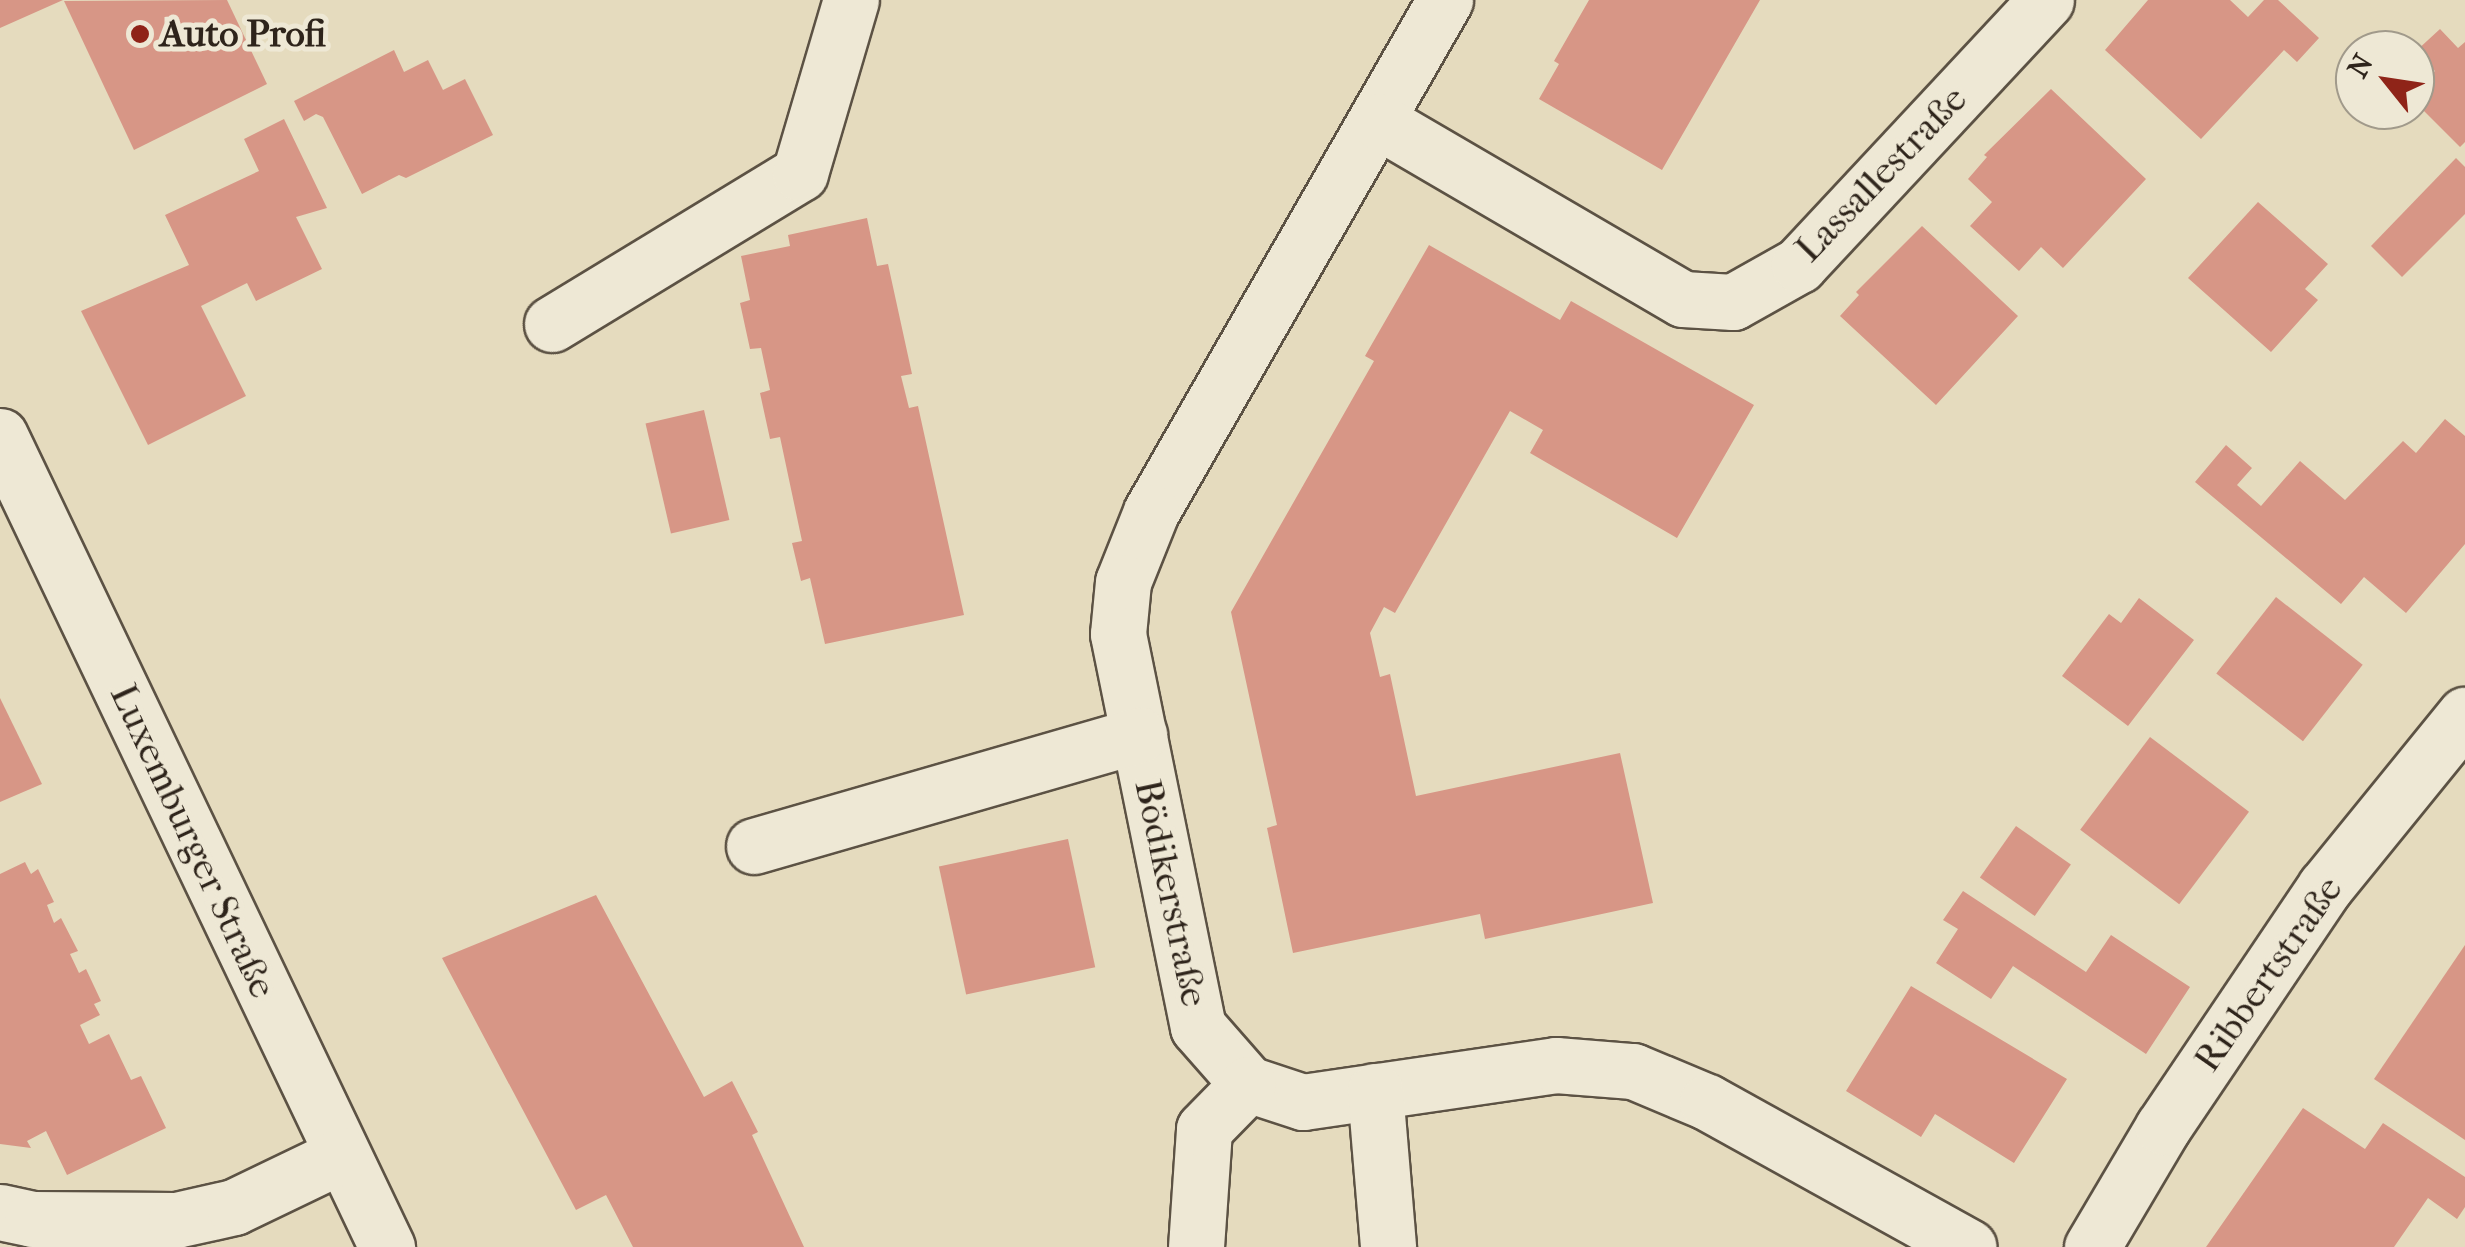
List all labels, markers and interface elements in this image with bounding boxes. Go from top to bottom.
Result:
place label: Auto Profi [160,11,326,57]
marker: Auto Profi [129,23,151,45]
north arrow [2335,30,2435,130]
text: N [2341,48,2380,83]
street label: Lassallestraße [1786,77,1976,271]
street label: Luxemburger Straße [100,677,286,1005]
street label: Bödikerstraße [1125,775,1217,1011]
street label: Ribbertstraße [2184,868,2352,1080]

